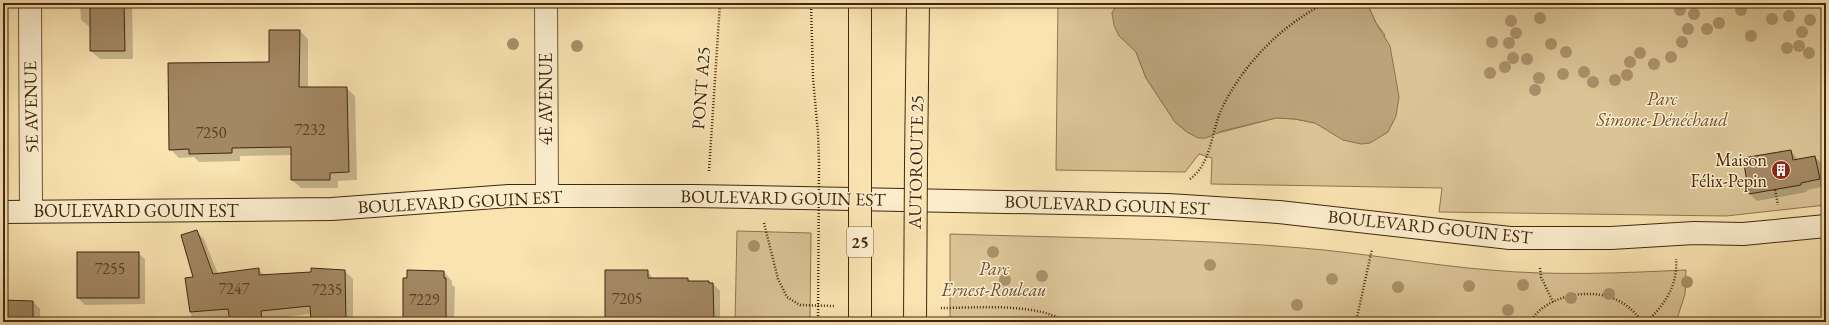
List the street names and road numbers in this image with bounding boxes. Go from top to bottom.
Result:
street label: PONT A25 [686,46,715,130]
street label: 4E AVENUE [534,53,557,145]
street label: 5E AVENUE [18,61,43,153]
street label: AUTOROUTE 25 [903,95,928,230]
street label: BOULEVARD GOUIN EST [680,184,887,211]
street label: BOULEVARD GOUIN EST [357,185,564,218]
street label: BOULEVARD GOUIN EST [1004,189,1211,220]
street label: BOULEVARD GOUIN EST [33,199,240,222]
street label: BOULEVARD GOUIN EST [1327,204,1534,249]
road number: 25 [847,227,873,257]

